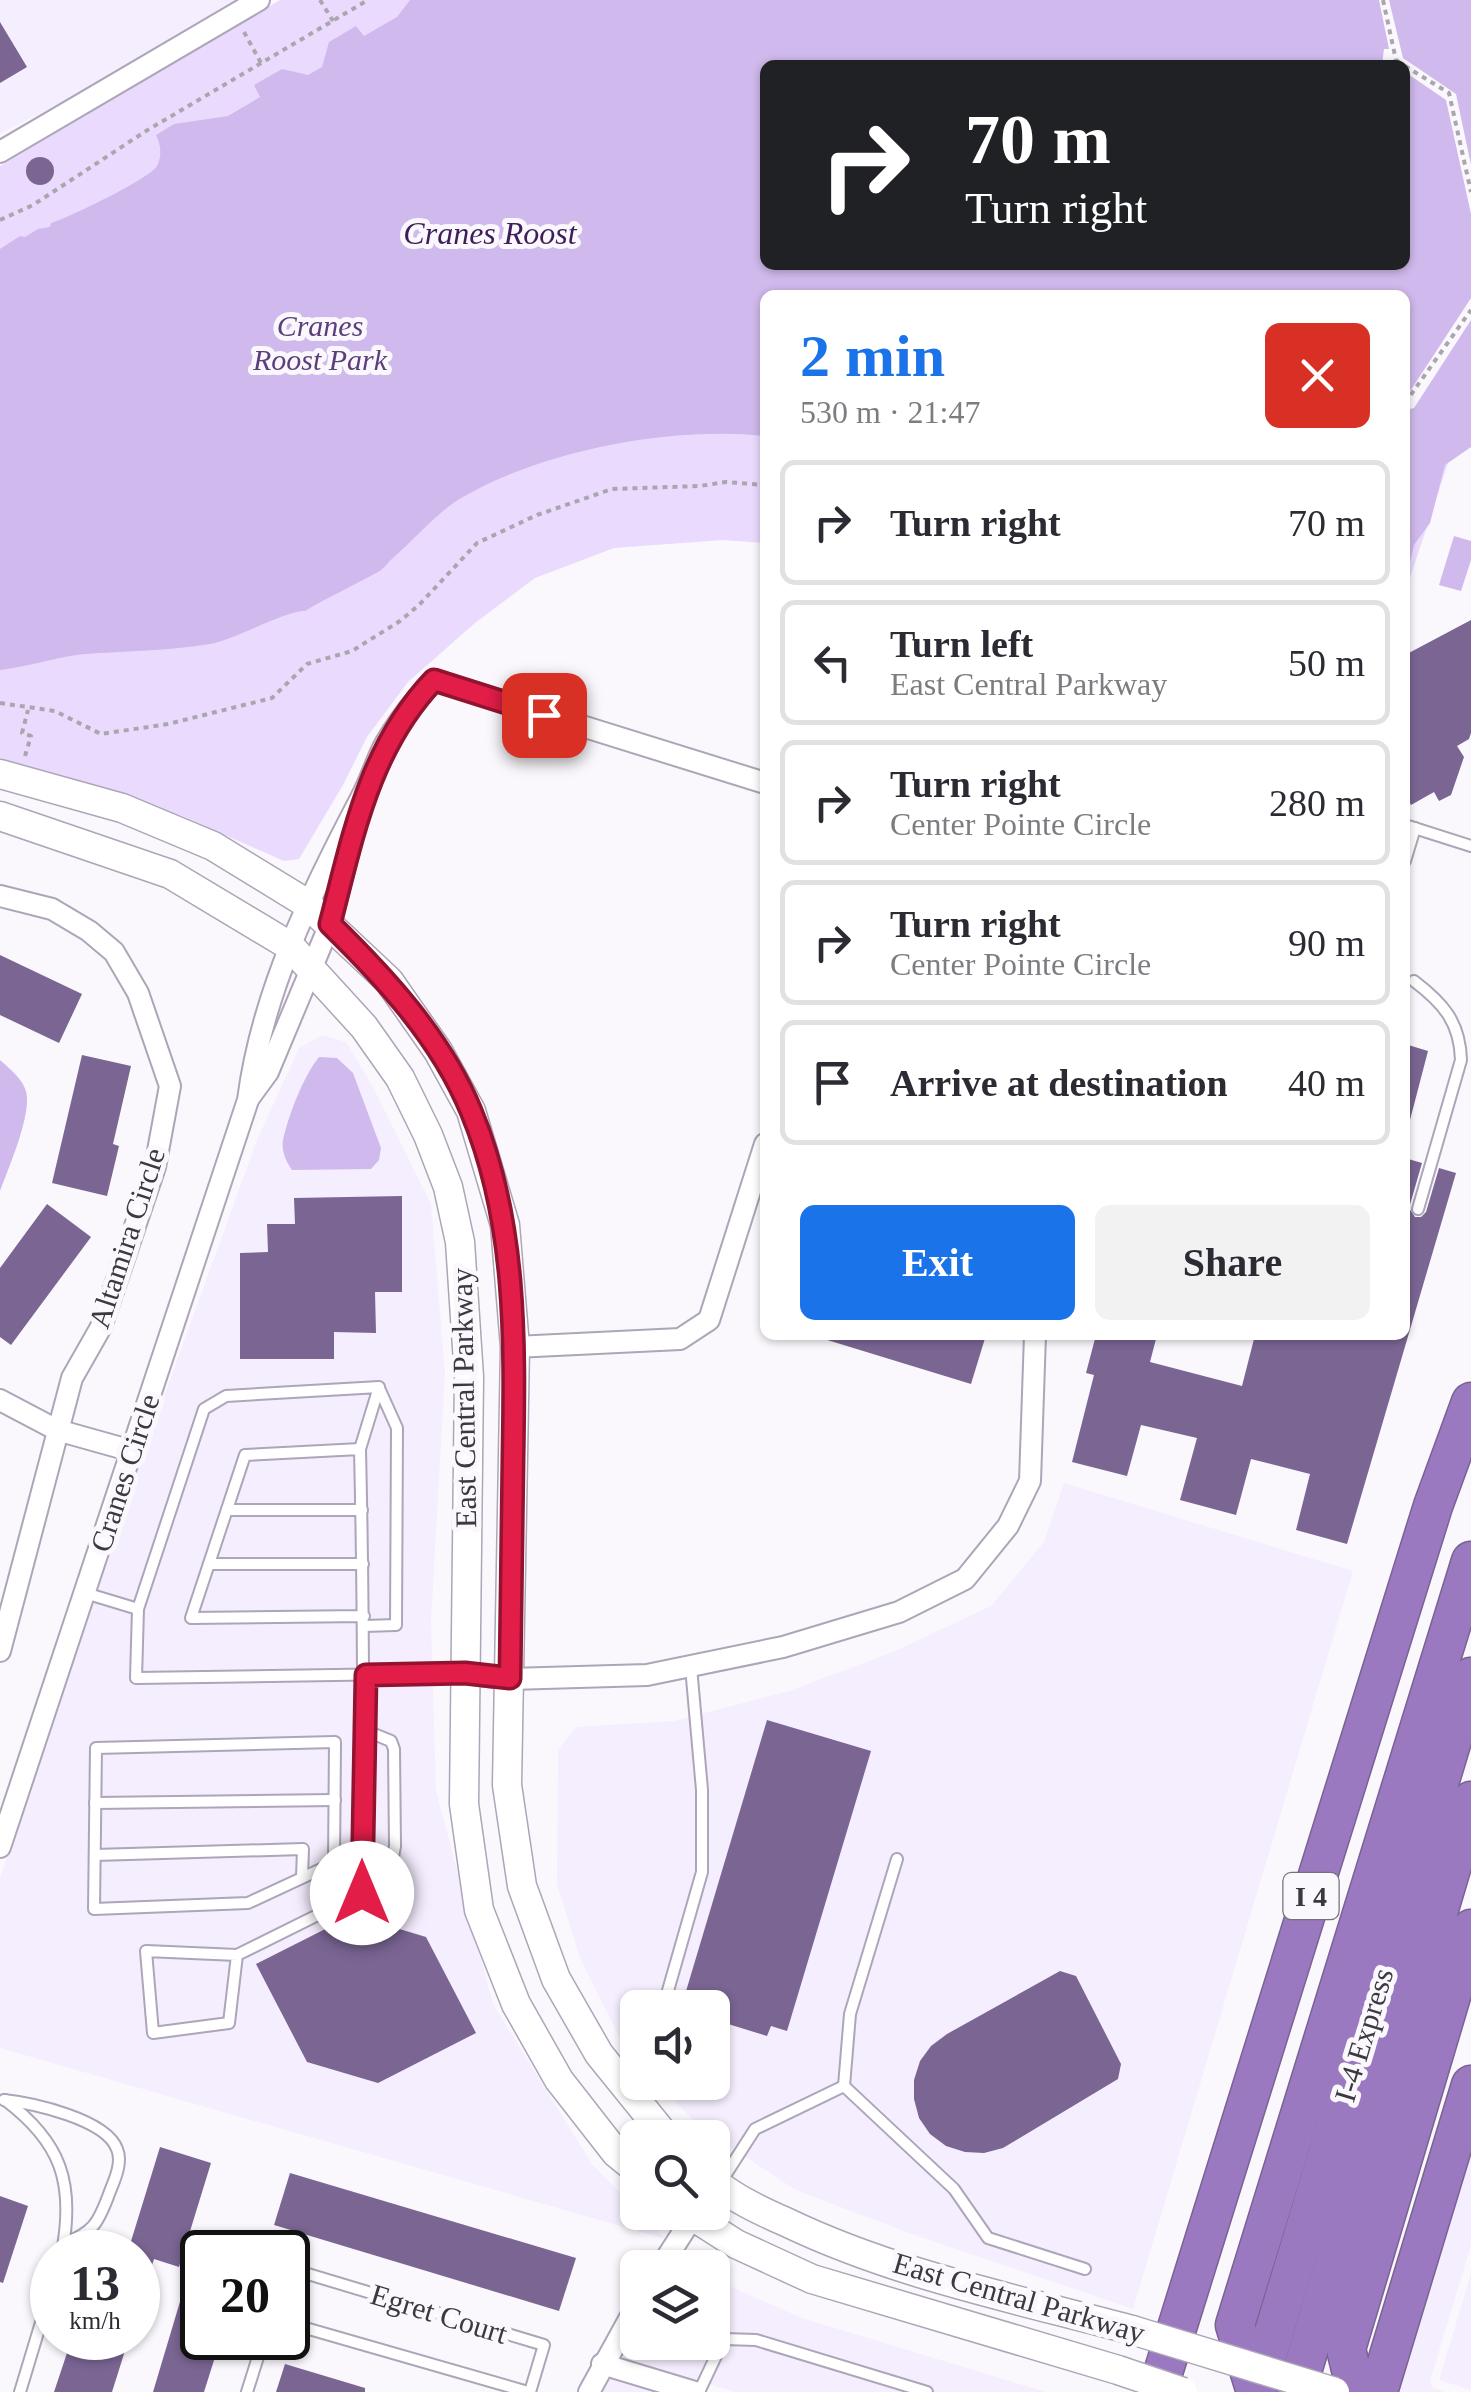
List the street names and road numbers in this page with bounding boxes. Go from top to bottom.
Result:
street label: Altamira Circle [82,1144,171,1332]
street label: East Central Parkway [445,1268,482,1528]
street label: Cranes Circle [83,1390,166,1556]
road number: I 4 [1284,1873,1338,1919]
street label: I-4 Express [1328,1964,1399,2105]
street label: East Central Parkway [890,2246,1149,2349]
street label: Egret Court [367,2277,512,2350]

